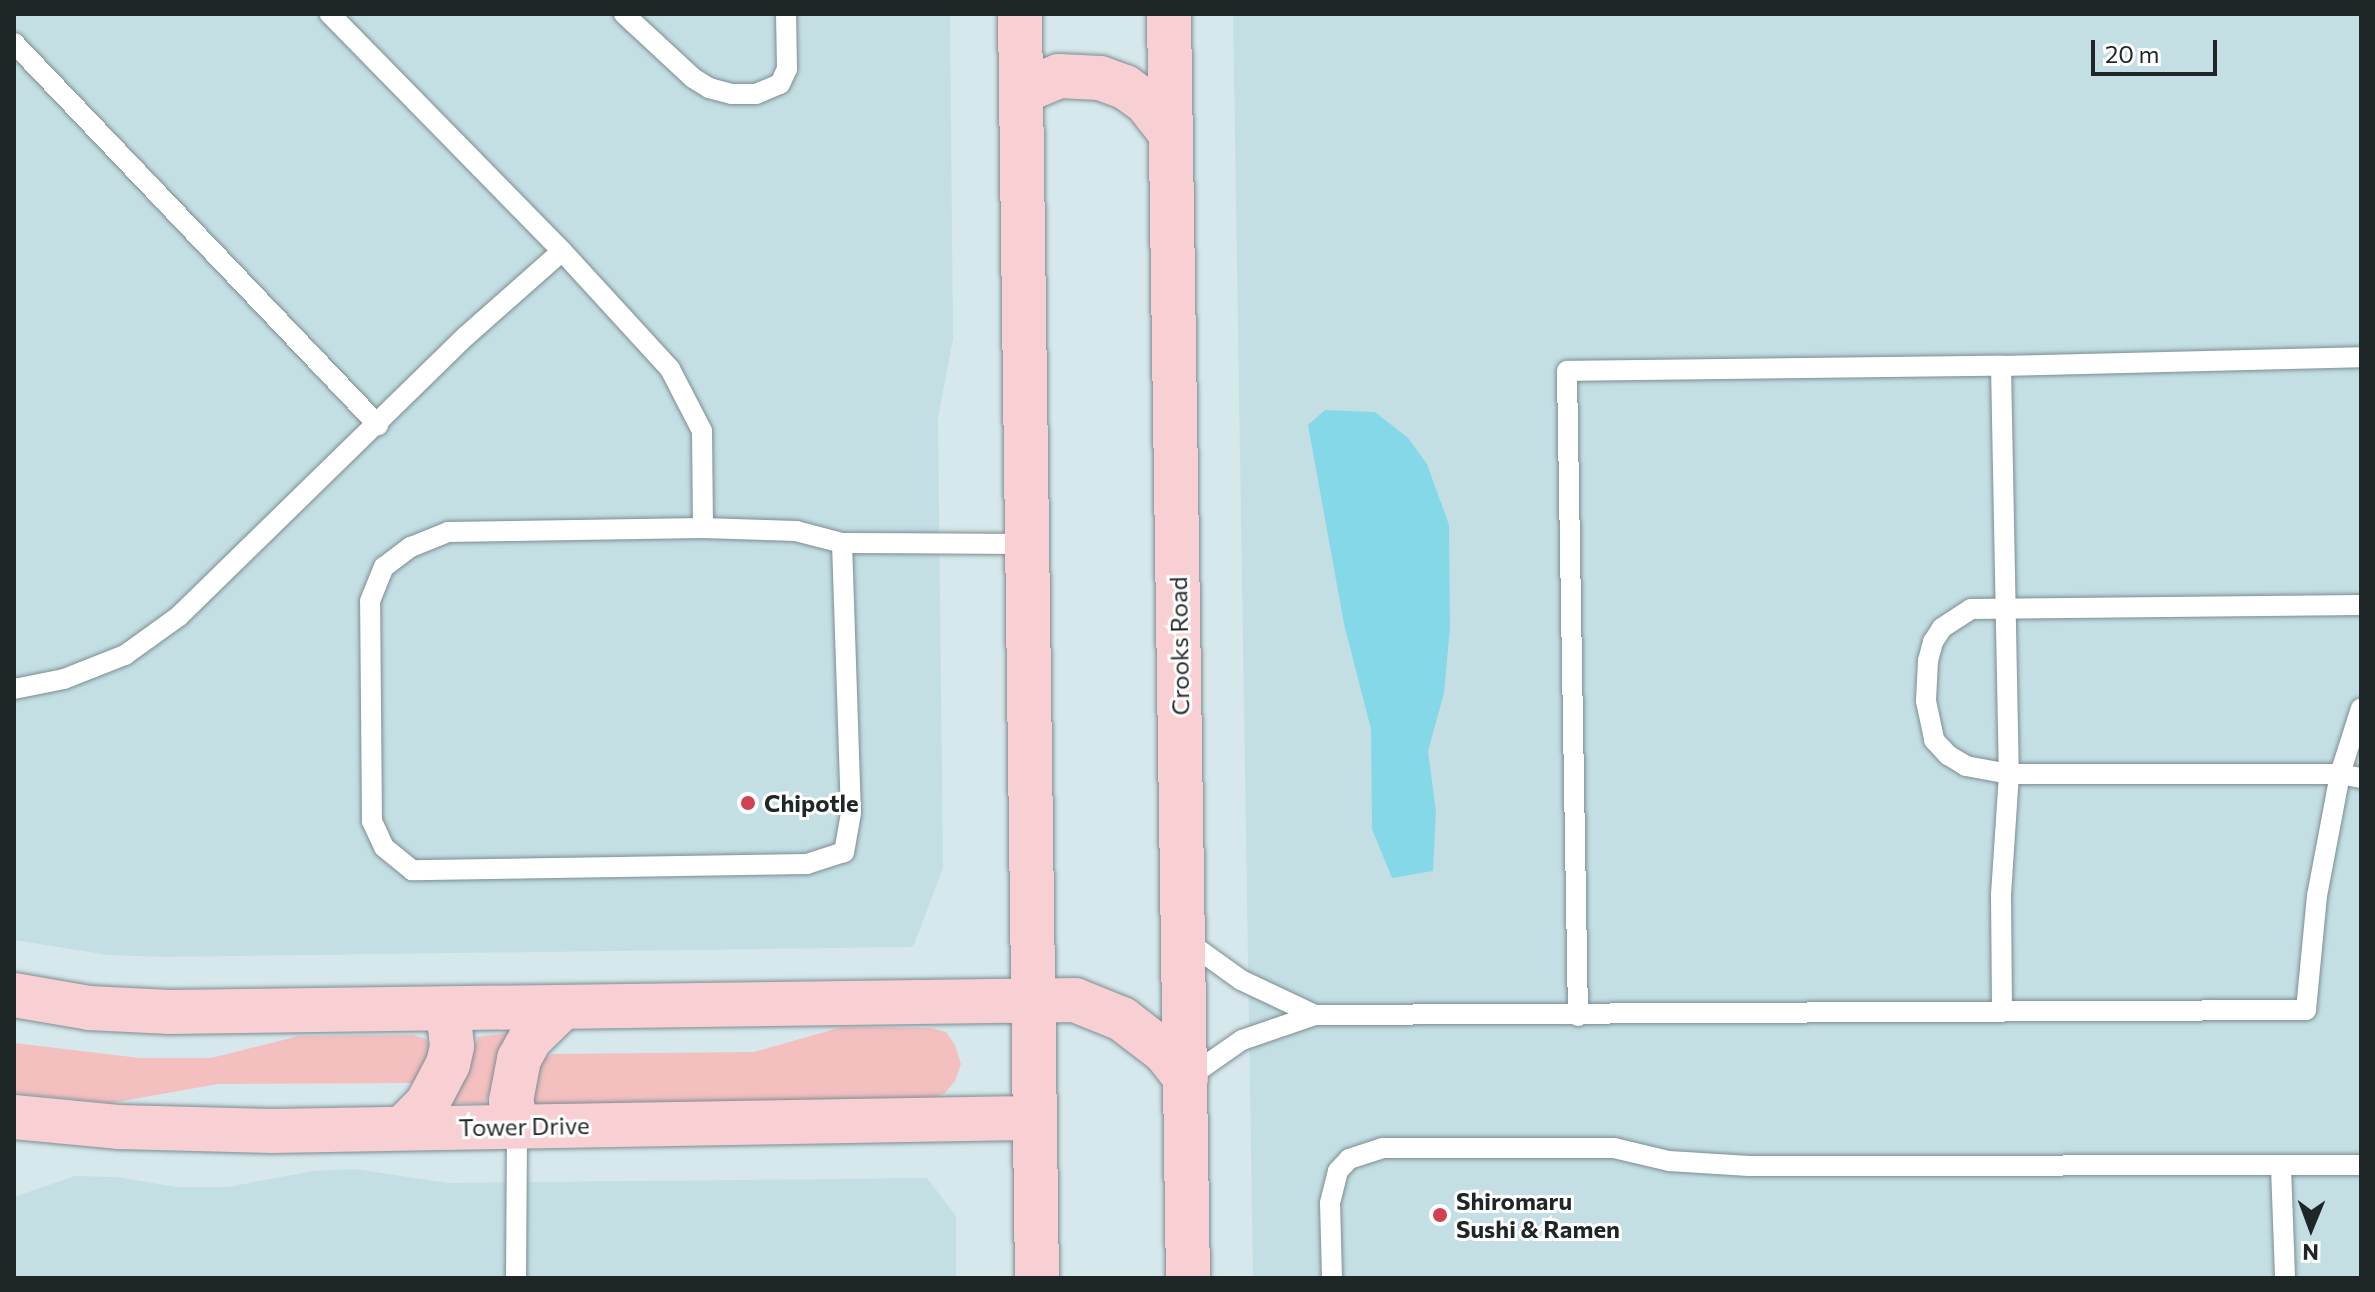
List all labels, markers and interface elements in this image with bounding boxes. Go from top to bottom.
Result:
scale bar [2095,24,2221,74]
text: 20 m [2105,39,2159,68]
street label: Crooks Road [1163,576,1195,716]
place label: Chipotle [764,789,859,817]
marker: Chipotle [739,794,757,812]
street label: Tower Drive [458,1110,590,1142]
place label: Shiromaru Sushi & Ramen [1456,1187,1620,1243]
north arrow [2271,1188,2351,1268]
marker: Shiromaru Sushi & Ramen [1431,1206,1449,1224]
text: N [2302,1239,2319,1266]

